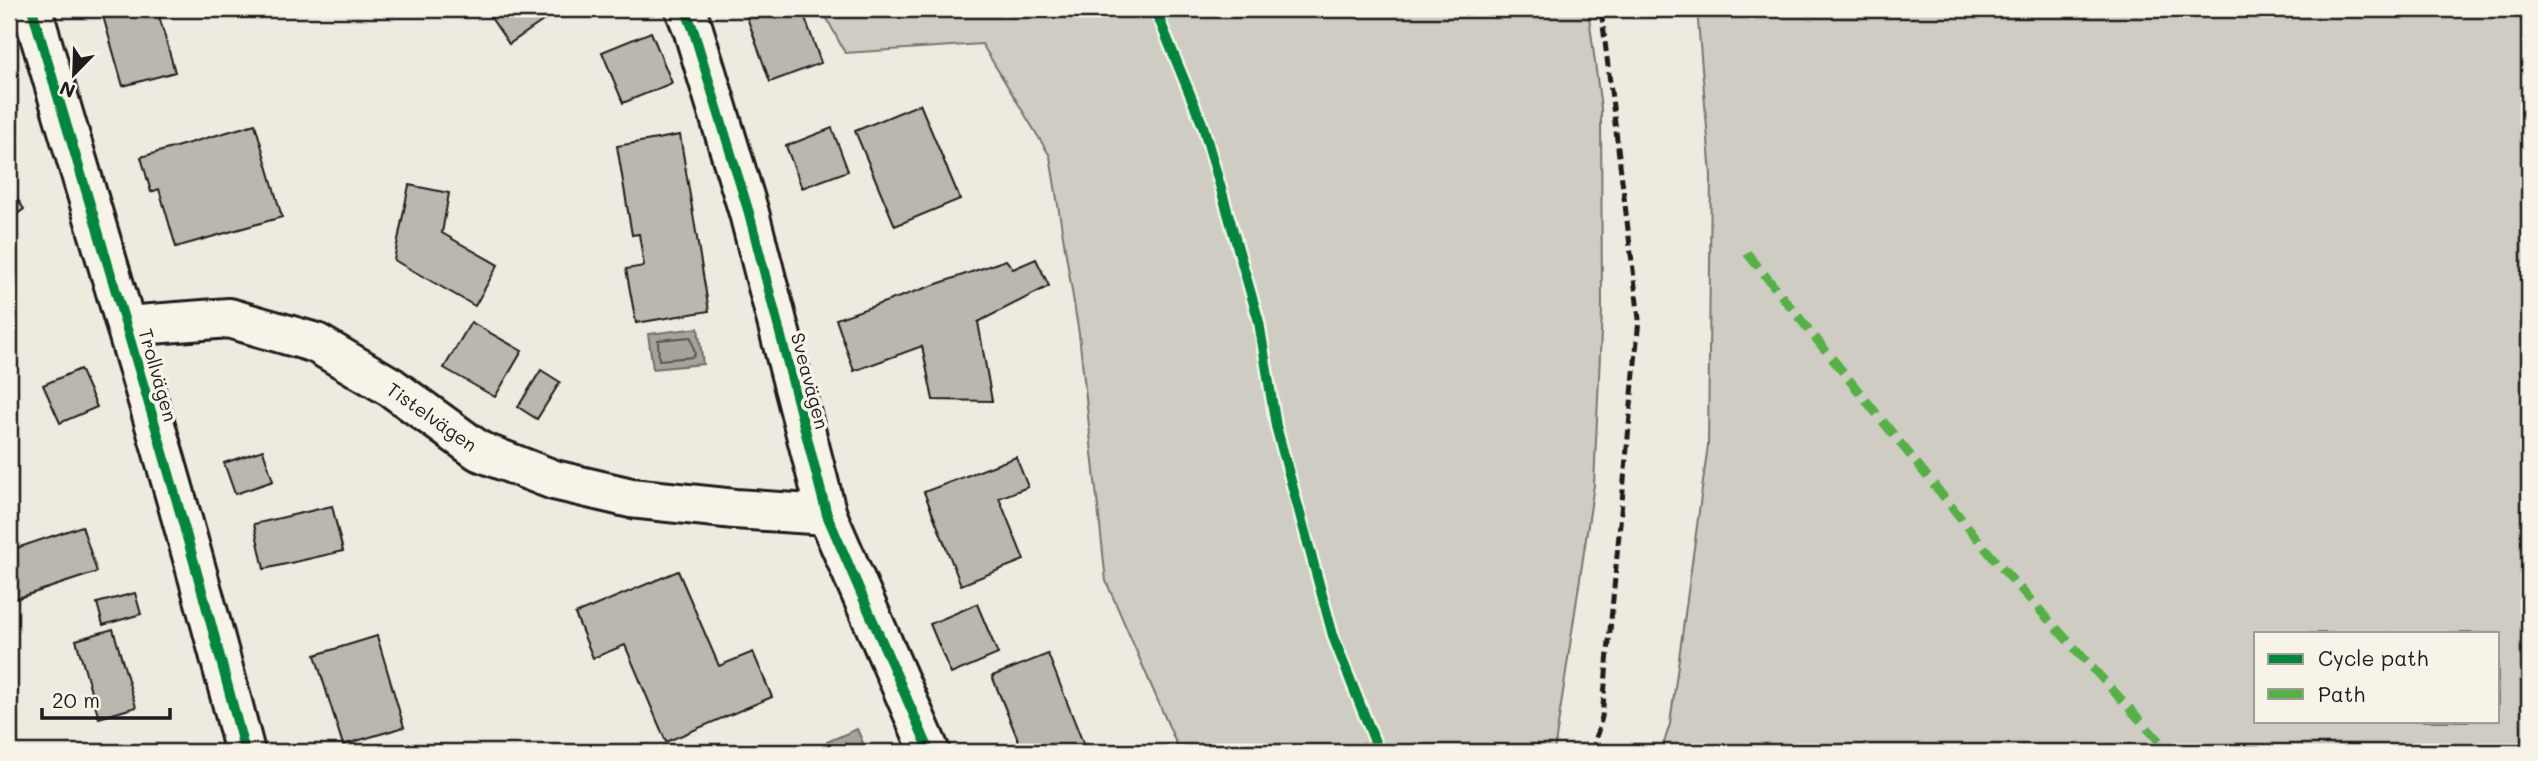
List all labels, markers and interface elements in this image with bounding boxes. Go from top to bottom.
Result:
north arrow [38,38,108,108]
text: N [56,76,79,104]
street label: Trollvägen [133,326,184,424]
street label: Sveavägen [786,330,835,432]
street label: Tistelvägen [382,376,482,457]
legend [2254,632,2500,722]
text: Cycle path [2318,644,2428,671]
scale bar [42,677,170,721]
text: Path [2318,680,2365,707]
text: 20 m [52,686,100,713]

